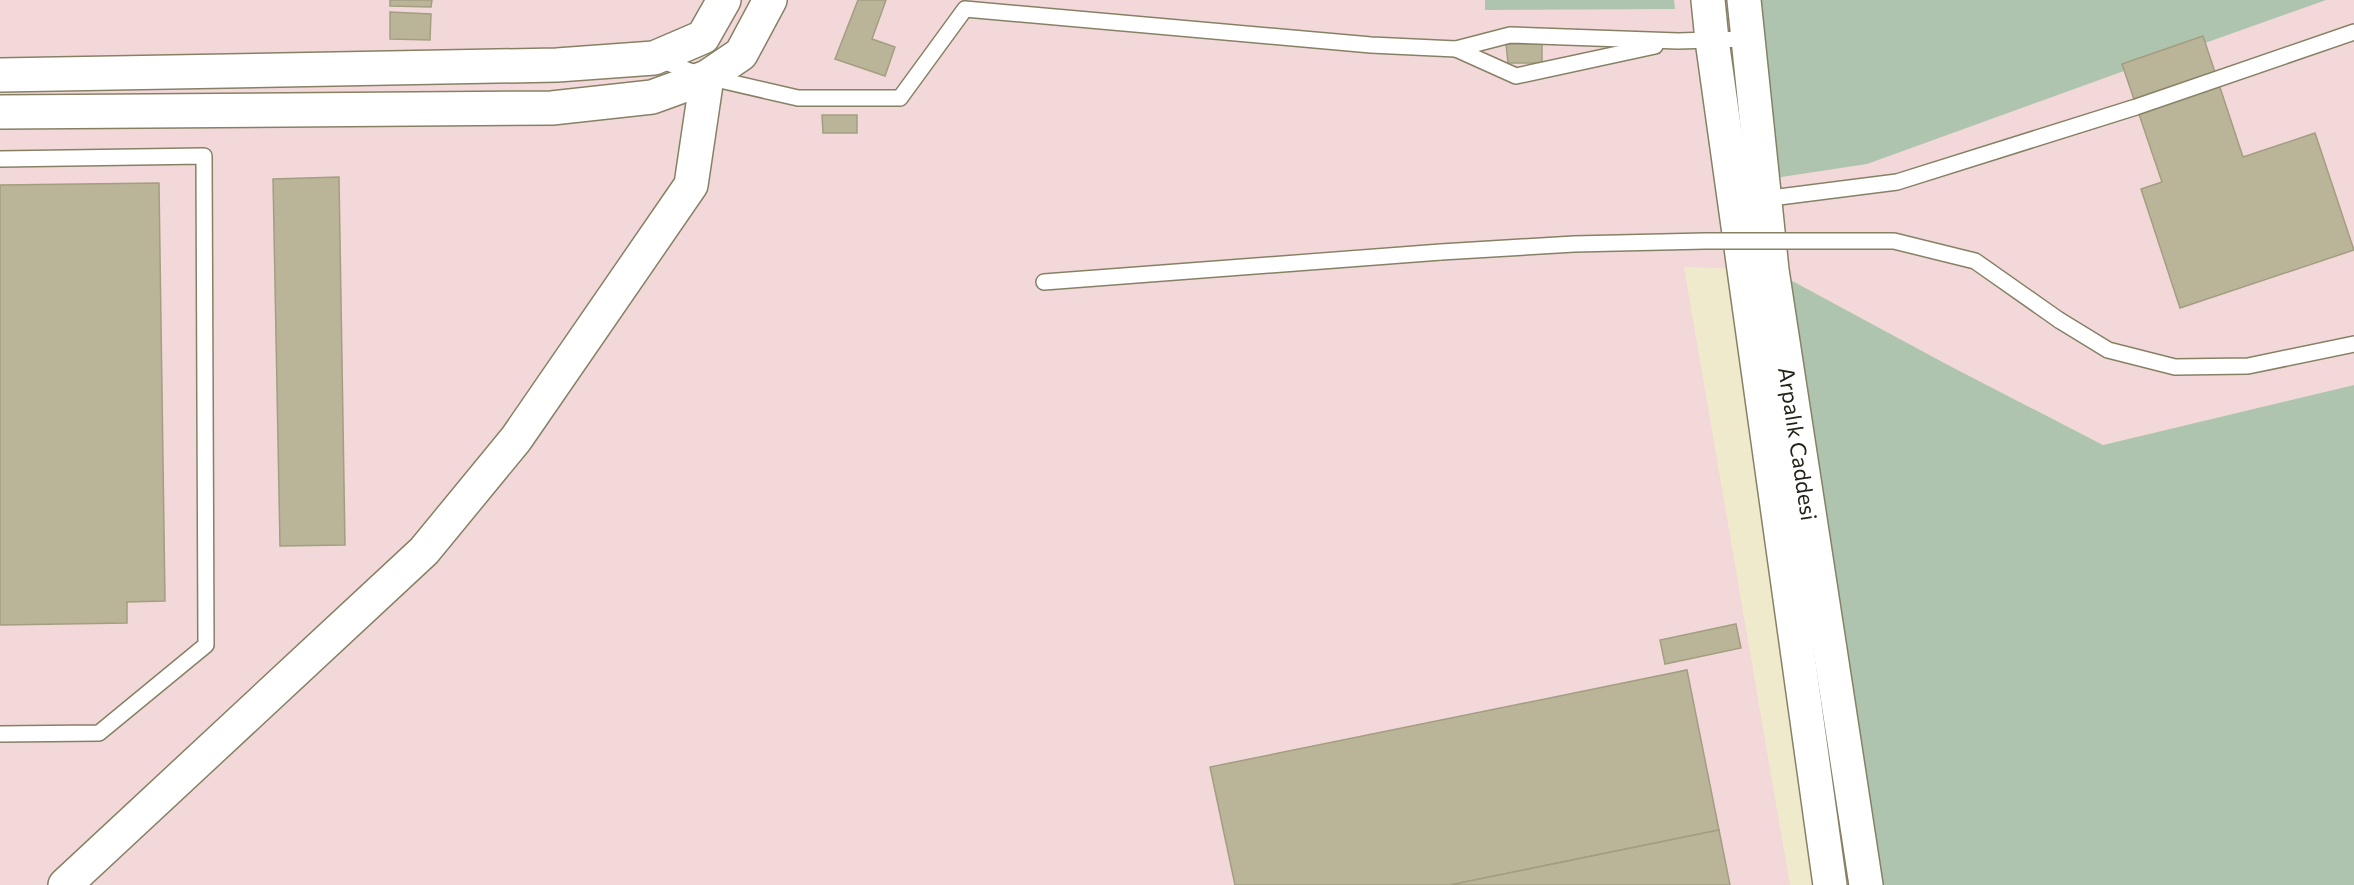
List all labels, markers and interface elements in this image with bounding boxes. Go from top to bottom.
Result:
street label: Arpalık Caddesi [1773,365,1824,522]

